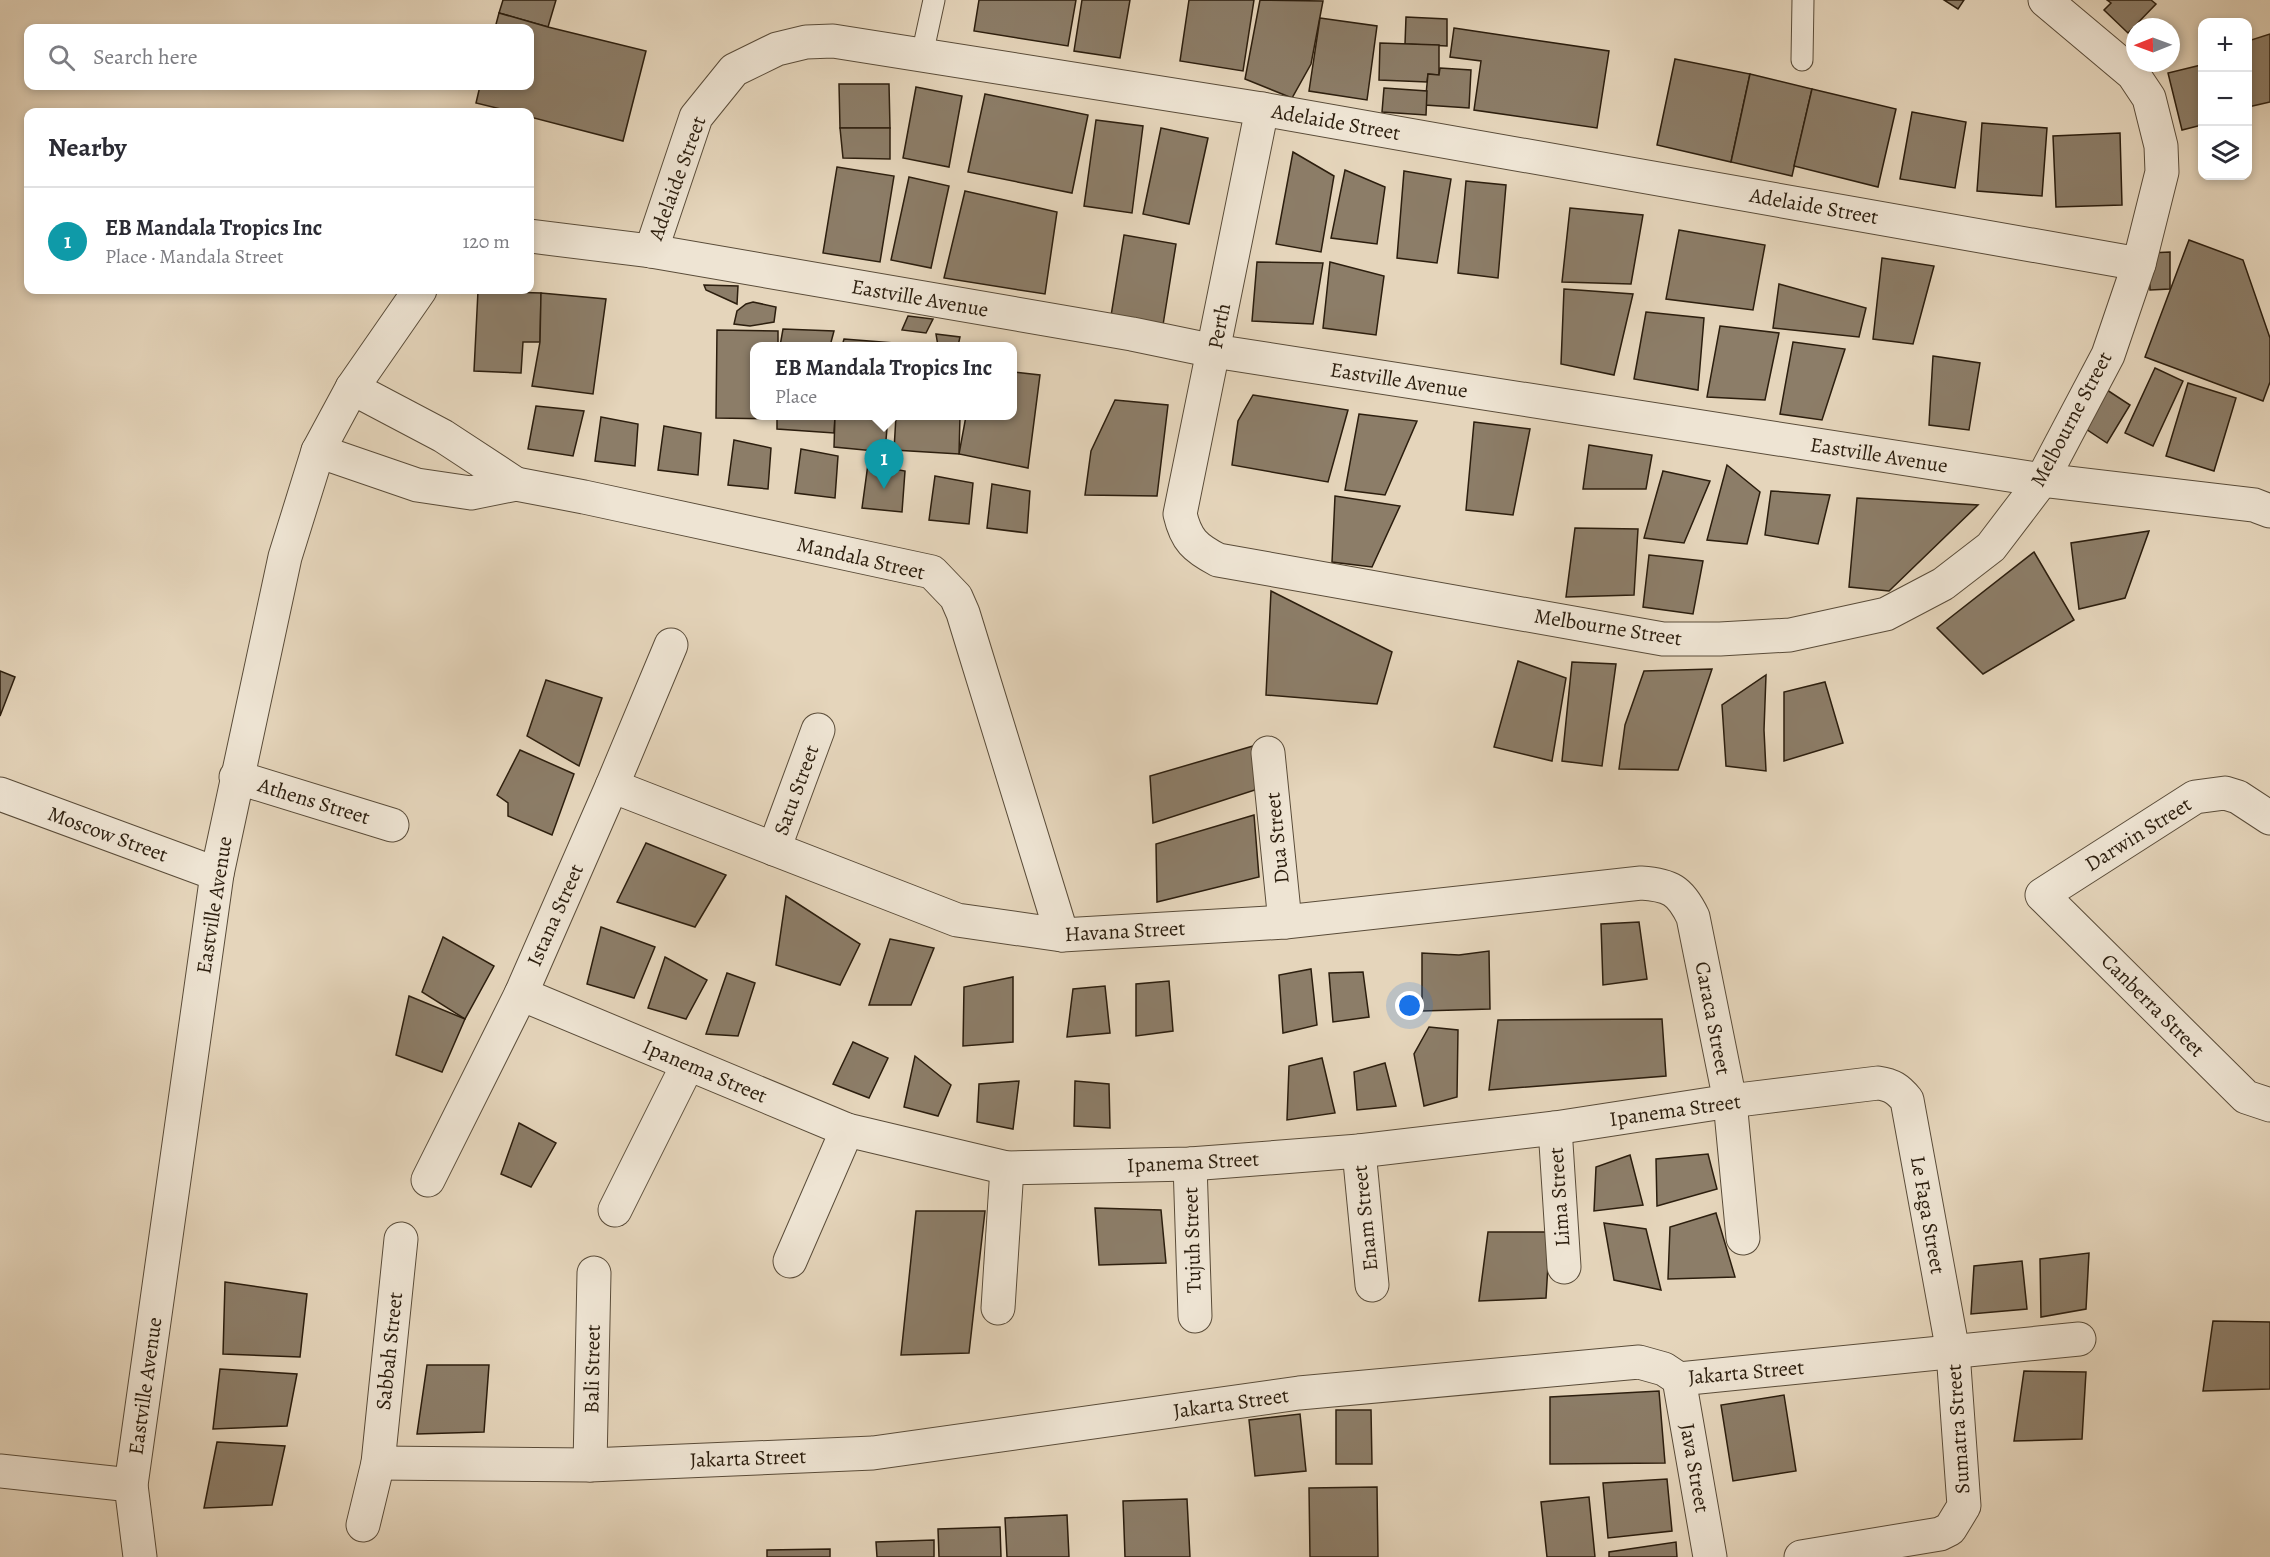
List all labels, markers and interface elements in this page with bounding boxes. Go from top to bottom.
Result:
north arrow [2126,18,2180,72]
map controls [2198,18,2252,180]
button: + [2198,18,2252,72]
search box [24,24,534,90]
icon: search [45,41,78,74]
text: Search here [93,42,198,72]
button: − [2198,72,2252,126]
street label: Adelaide Street [1269,97,1402,147]
street label: Adelaide Street [641,112,712,245]
button: layers [2198,126,2252,180]
text: Nearby [48,130,127,165]
street label: Adelaide Street [1747,181,1880,231]
text: EB Mandala Tropics Inc [105,213,322,243]
text: 1 [64,228,71,255]
text: 120 m [462,228,510,255]
text: Place · Mandala Street [105,243,284,270]
street label: Eastville Avenue [849,272,991,324]
street label: Perth [1201,301,1237,351]
popup [750,342,1017,420]
street label: Melbourne Street [2024,347,2118,491]
text: EB Mandala Tropics Inc [775,353,992,383]
street label: Eastville Avenue [1328,355,1470,405]
text: Place [775,383,817,410]
street label: Eastville Avenue [1808,430,1950,480]
pin: 1 [864,440,904,489]
street label: Mandala Street [794,530,928,586]
street label: Melbourne Street [1532,602,1684,653]
street label: Satu Street [767,741,825,839]
street label: Athens Street [254,770,373,831]
street label: Darwin Street [2079,790,2197,878]
street label: Dua Street [1258,791,1296,885]
street label: Moscow Street [44,799,172,869]
street label: Eastville Avenue [189,834,239,976]
street label: Istana Street [520,859,590,971]
street label: Havana Street [1064,914,1186,948]
street label: Canberra Street [2095,947,2211,1063]
street label: Caraca Street [1688,959,1738,1077]
your location [1395,991,1424,1020]
street label: Ipanema Street [639,1032,771,1110]
street label: Ipanema Street [1607,1087,1743,1133]
street label: Ipanema Street [1126,1145,1260,1179]
street label: Lima Street [1542,1146,1576,1248]
street label: Le Faga Street [1904,1154,1952,1276]
street label: Enam Street [1346,1164,1384,1272]
street label: Tujuh Street [1176,1187,1208,1293]
street label: Sabbah Street [369,1290,409,1411]
street label: Eastville Avenue [121,1315,169,1457]
street label: Bali Street [577,1324,607,1414]
street label: Jakarta Street [1687,1353,1805,1391]
street label: Sumatra Street [1939,1363,1977,1495]
street label: Jakarta Street [1171,1381,1291,1425]
street label: Java Street [1673,1421,1717,1515]
street label: Jakarta Street [689,1442,807,1474]

